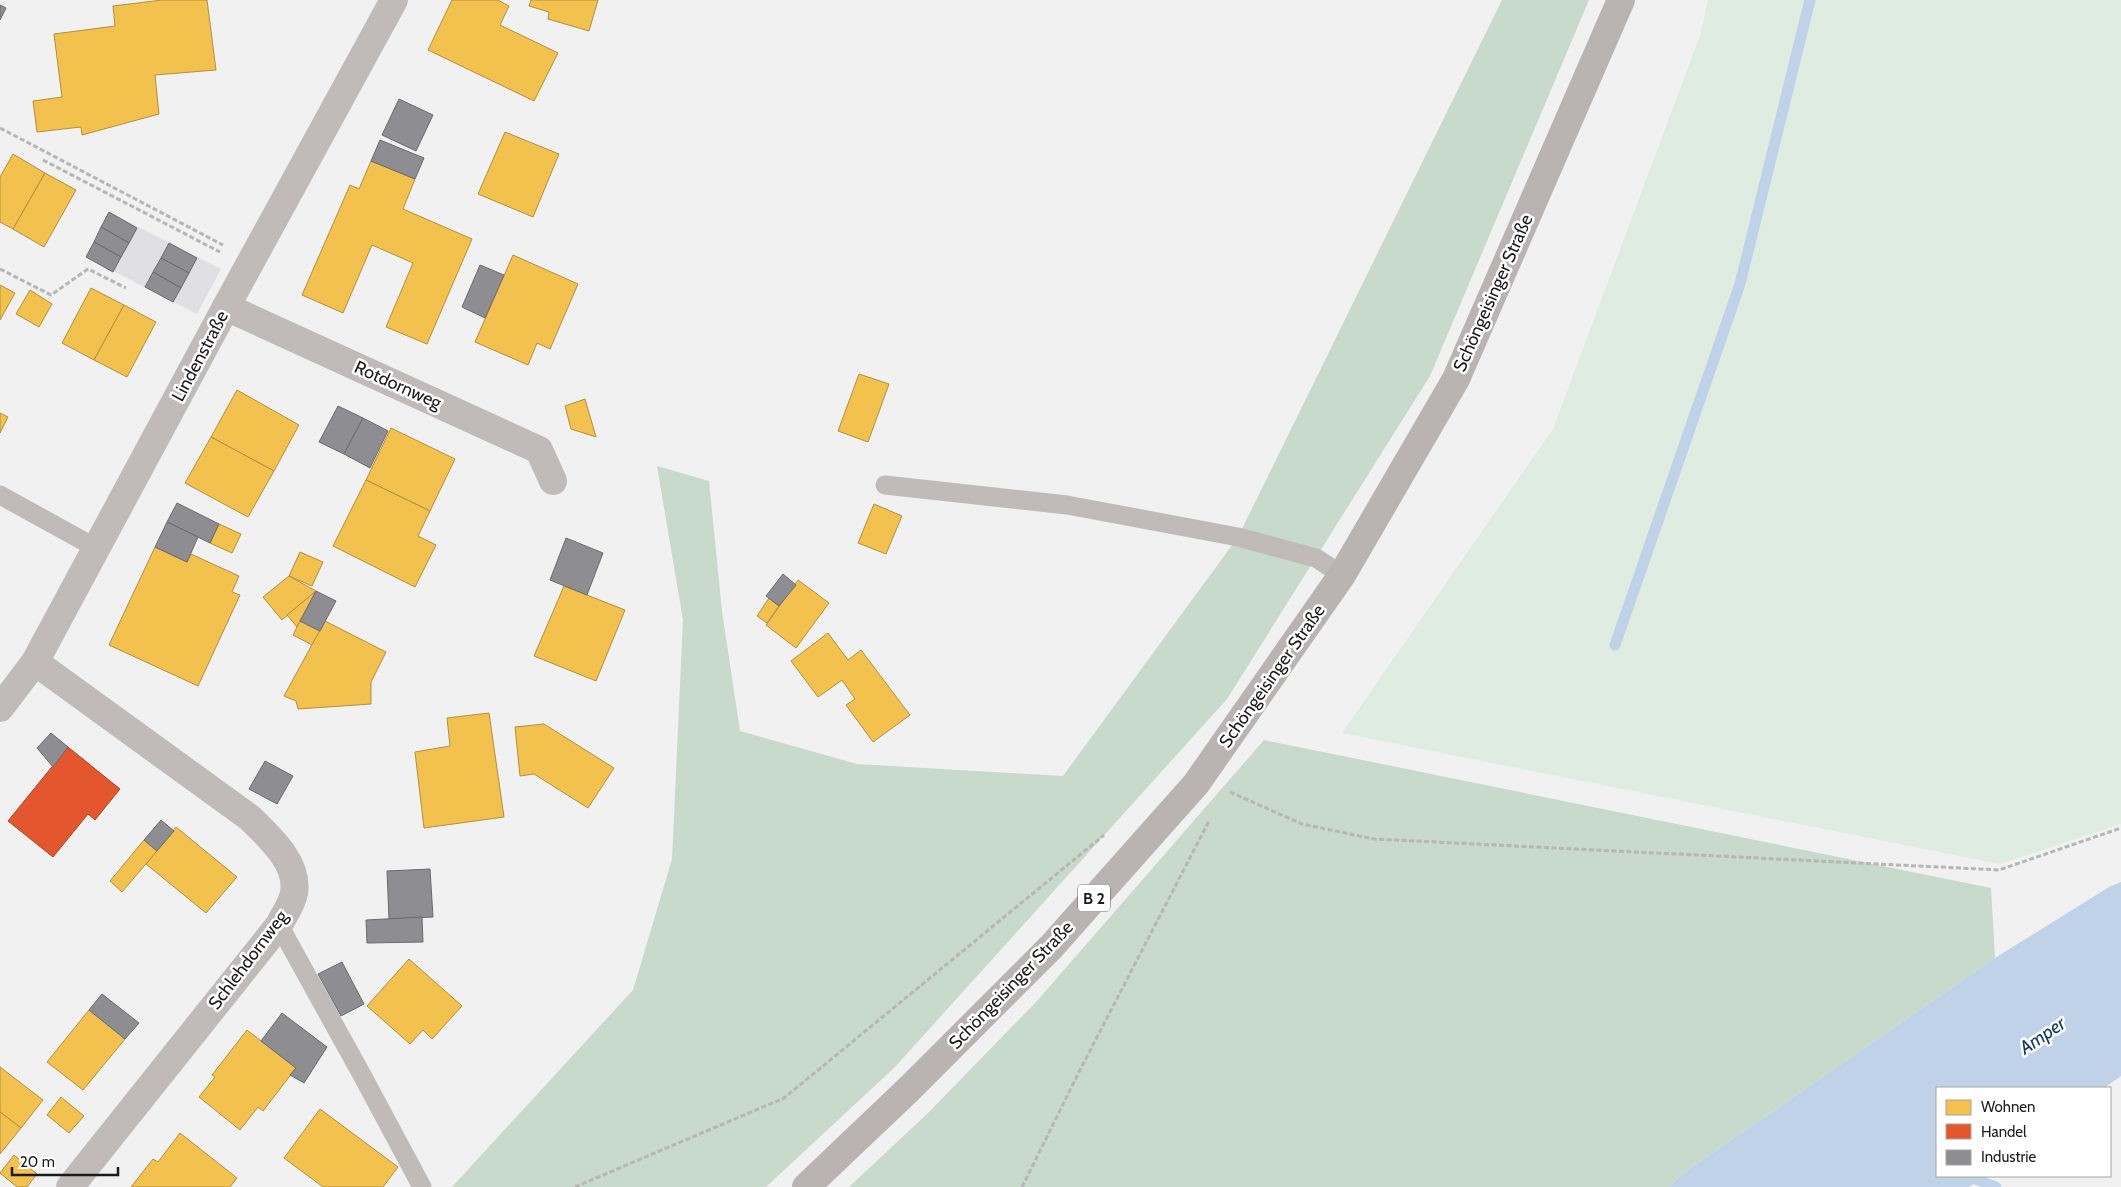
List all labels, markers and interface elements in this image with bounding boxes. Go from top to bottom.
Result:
street label: Schöngeisinger Straße [1448,211,1538,375]
street label: Lindenstraße [167,307,233,405]
street label: Rotdornweg [351,356,446,414]
street label: Schöngeisinger Straße [1214,600,1330,752]
road number: B 2 [1078,884,1110,911]
street label: Schlehdornweg [204,905,293,1014]
street label: Schöngeisinger Straße [944,916,1078,1054]
water label: Amper [2014,1011,2071,1060]
legend [1936,1087,2111,1177]
text: Wohnen [1981,1098,2035,1116]
text: Handel [1981,1123,2027,1141]
scale bar [12,1144,119,1176]
text: Industrie [1981,1148,2036,1166]
text: 20 m [20,1153,55,1171]

